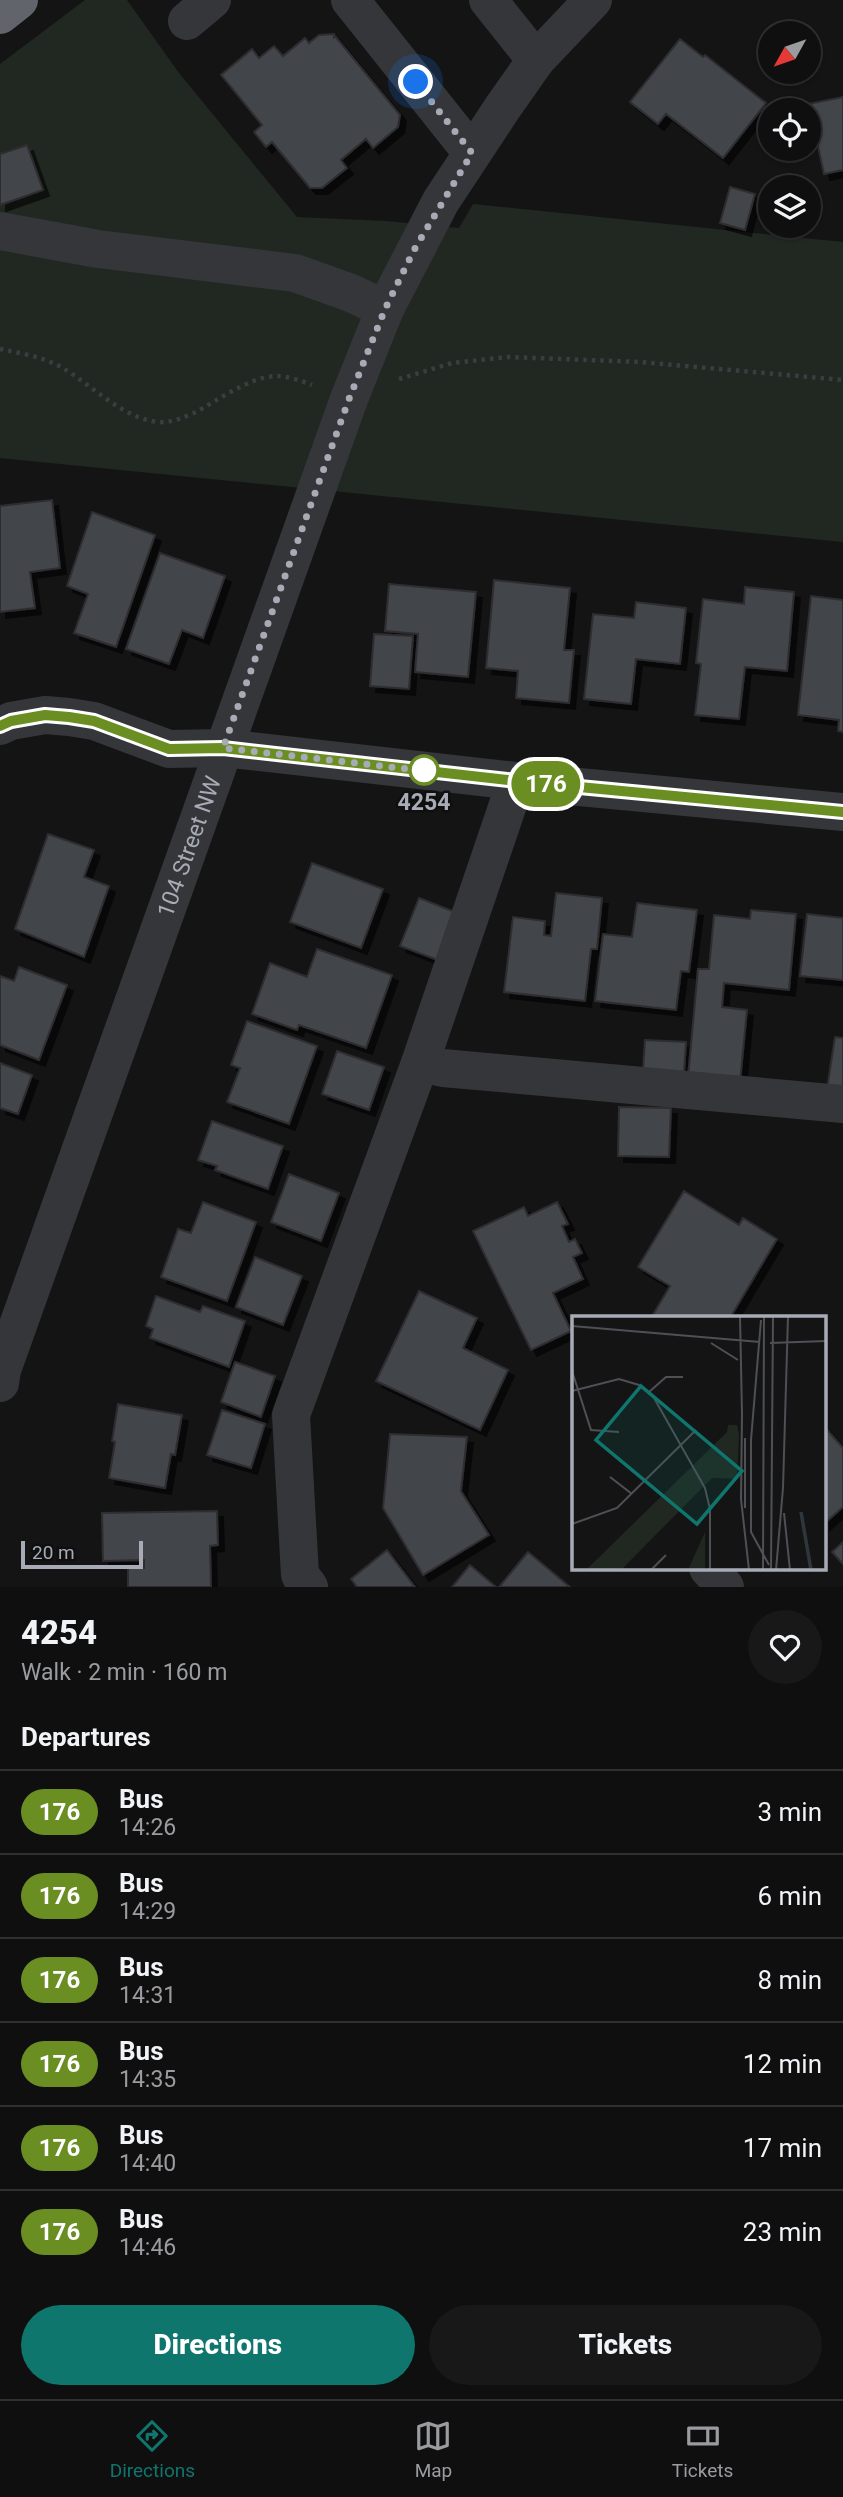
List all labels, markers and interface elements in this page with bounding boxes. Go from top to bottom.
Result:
north arrow [758,21,821,84]
map controls [758,21,821,238]
your location [398,64,433,99]
button: locate [758,98,821,161]
button: layers [758,175,821,238]
marker: 4254 [409,755,439,785]
line badge: 176 [506,761,586,807]
text: 176 [525,770,567,798]
street label: 104 Street NW [152,773,227,921]
place label: 4254 [398,789,450,816]
inset map [572,1316,826,1570]
scale bar [21,1538,144,1570]
text: 20 m [32,1541,75,1564]
button: heart [748,1610,822,1684]
text: 4254 [21,1613,97,1652]
text: Walk · 2 min · 160 m [21,1659,227,1686]
text: Departures [21,1722,151,1752]
text: Bus [119,1784,164,1814]
text: 3 min [757,1797,822,1827]
text: 176 [39,1798,80,1826]
text: 14:26 [119,1814,176,1841]
text: Bus [119,1868,164,1898]
text: 6 min [757,1881,822,1911]
text: 176 [39,1882,80,1910]
text: 14:29 [119,1898,176,1925]
text: Bus [119,1952,164,1982]
text: 8 min [757,1965,822,1995]
text: 176 [39,1966,80,1994]
text: 14:31 [119,1982,176,2009]
text: Bus [119,2036,164,2066]
text: 12 min [743,2049,822,2079]
text: 176 [39,2050,80,2078]
text: 14:35 [119,2066,176,2093]
text: Bus [119,2120,164,2150]
text: 17 min [743,2133,822,2163]
text: 176 [39,2134,80,2162]
text: 14:40 [119,2150,176,2177]
text: Bus [119,2204,164,2234]
text: 23 min [743,2217,822,2247]
text: 176 [39,2218,80,2246]
text: 14:46 [119,2234,176,2261]
button: Directions [21,2305,415,2385]
button: Tickets [429,2305,822,2385]
tab: Directions [110,2417,195,2482]
tab: Map [414,2417,452,2482]
tab: Tickets [672,2417,733,2482]

